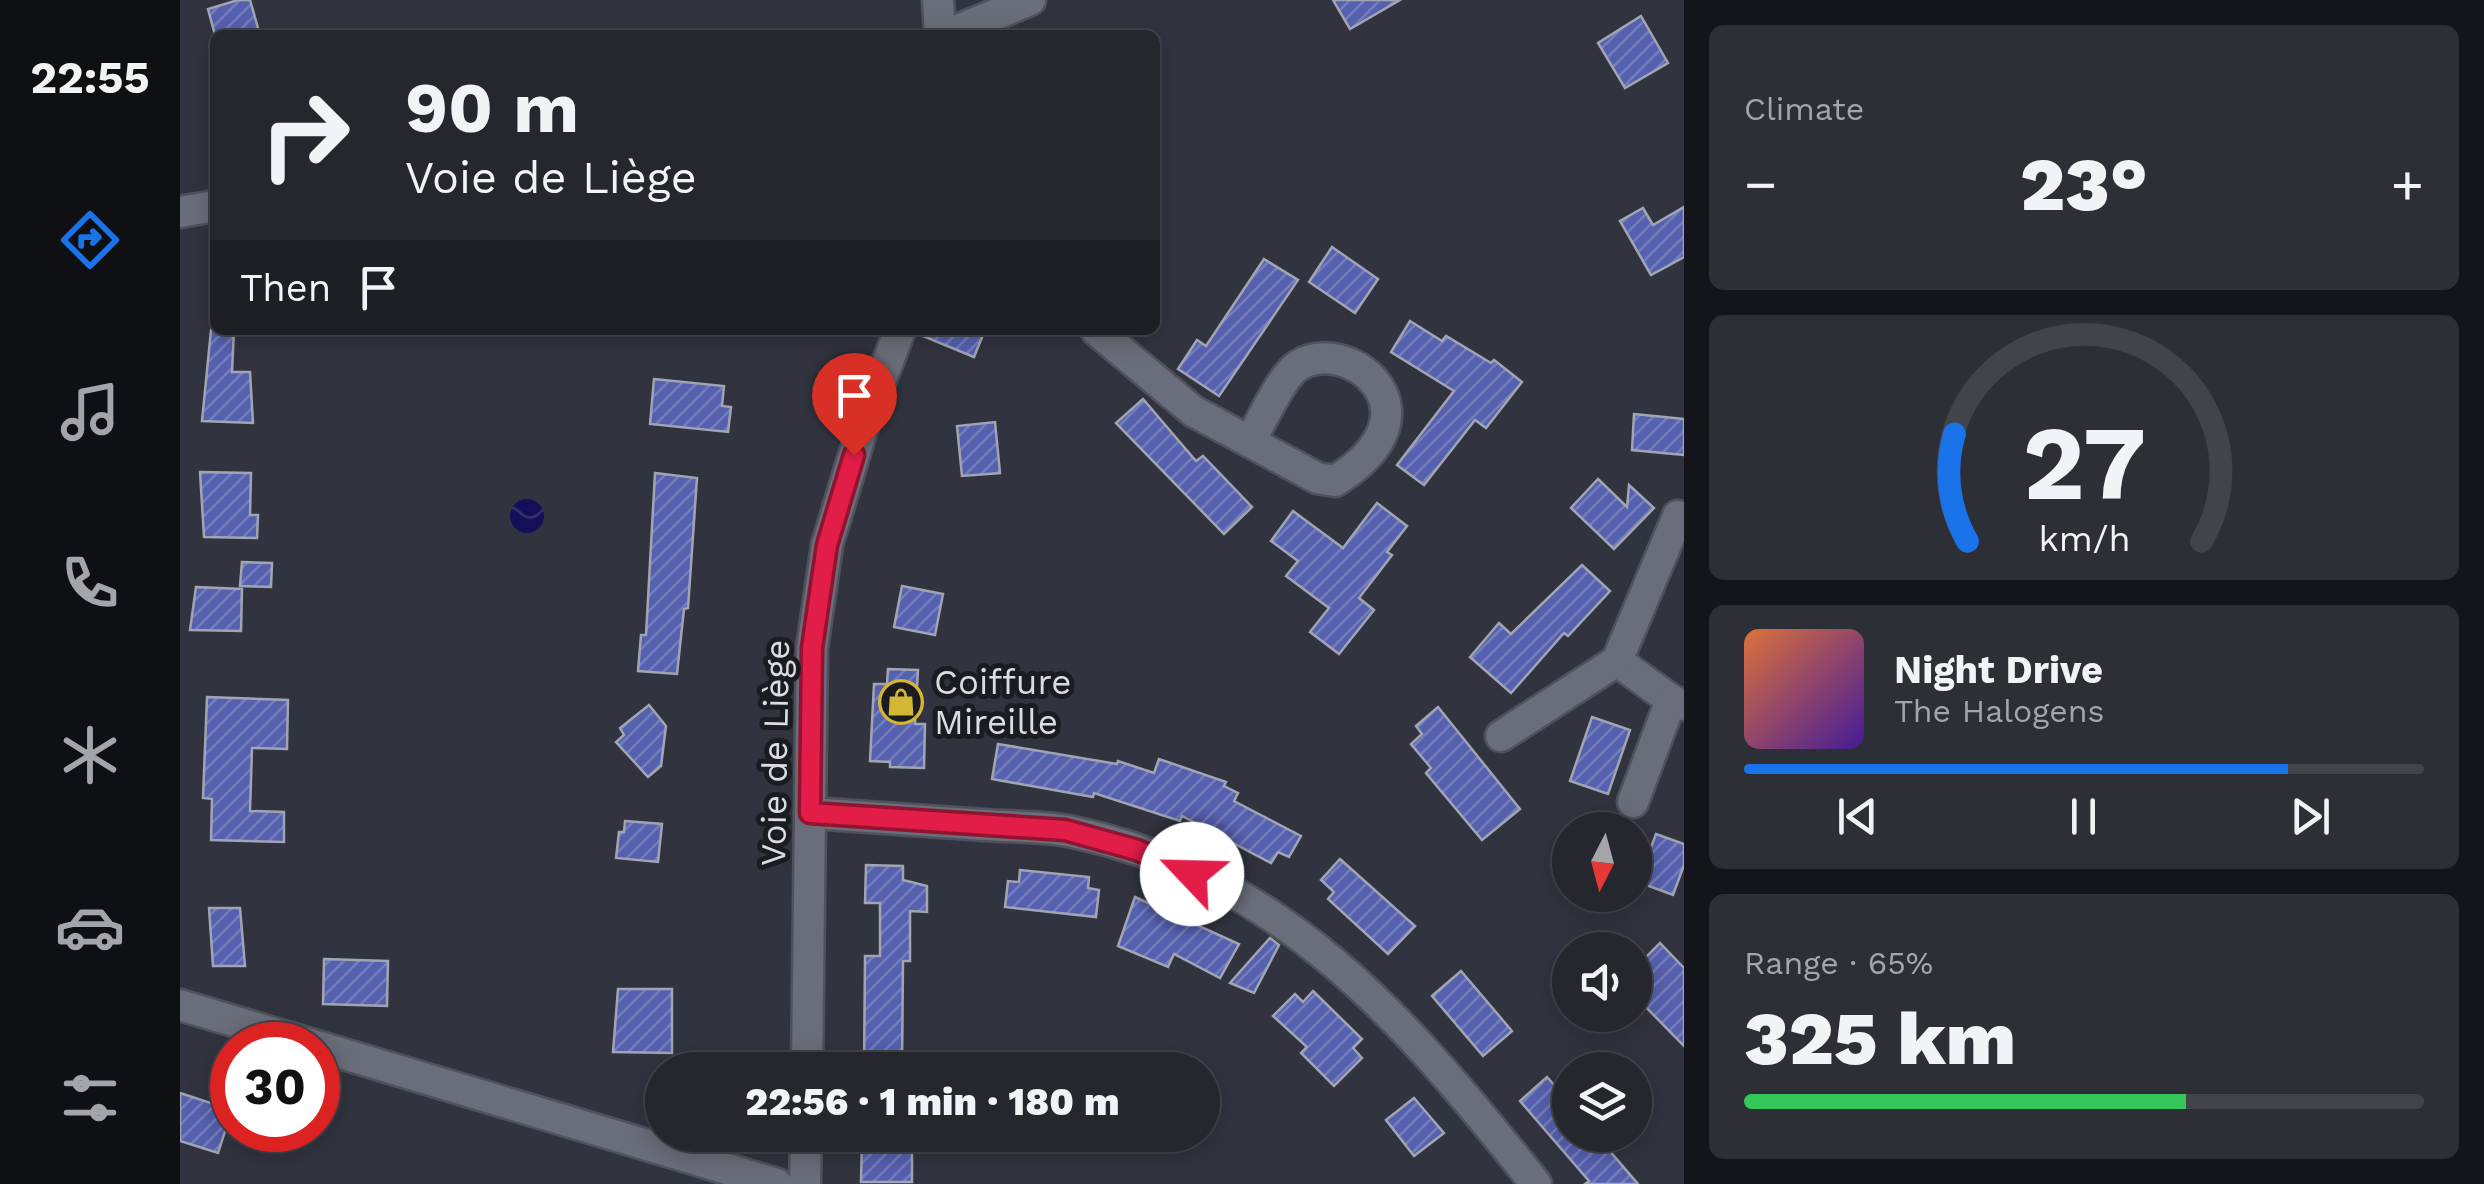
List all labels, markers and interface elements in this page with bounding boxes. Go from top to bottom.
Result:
text: 22:55 [30,51,150,104]
text: 90 m [405,67,579,149]
icon: right [240,70,370,200]
text: Climate [1744,90,1864,128]
text: 23° [2020,140,2148,228]
text: Voie de Liège [405,151,697,204]
text: − [1744,152,1777,216]
text: + [2391,152,2424,216]
icon: directions [55,205,125,275]
icon: arrive [351,260,406,315]
text: Then [240,266,331,310]
pin [812,353,897,456]
icon: arrive [827,368,882,423]
icon: music [55,377,125,447]
text: 27 [2022,402,2146,524]
text: km/h [2038,518,2130,560]
icon: phone [55,548,125,618]
street label: Voie de Liège [752,639,798,867]
text: Night Drive [1894,648,2103,692]
place label: Coiffure Mireille [934,661,1071,743]
shop icon: Coiffure Mireille [878,679,924,725]
text: The Halogens [1894,692,2104,730]
icon: climate [55,720,125,790]
icon: previous [1830,789,1885,844]
icon: pause [2056,789,2111,844]
icon: next [2283,789,2338,844]
north arrow [1552,812,1652,912]
map controls [1552,812,1652,1152]
position arrow [1140,822,1244,926]
icon: car [55,892,125,962]
button: sound [1552,932,1652,1032]
text: Range · 65% [1744,944,1933,982]
text: 325 km [1744,994,2016,1082]
speed limit sign: 30 [210,1022,340,1152]
button: layers [1552,1052,1652,1152]
icon: filters [55,1063,125,1133]
text: 22:56 · 1 min · 180 m [745,1080,1120,1124]

